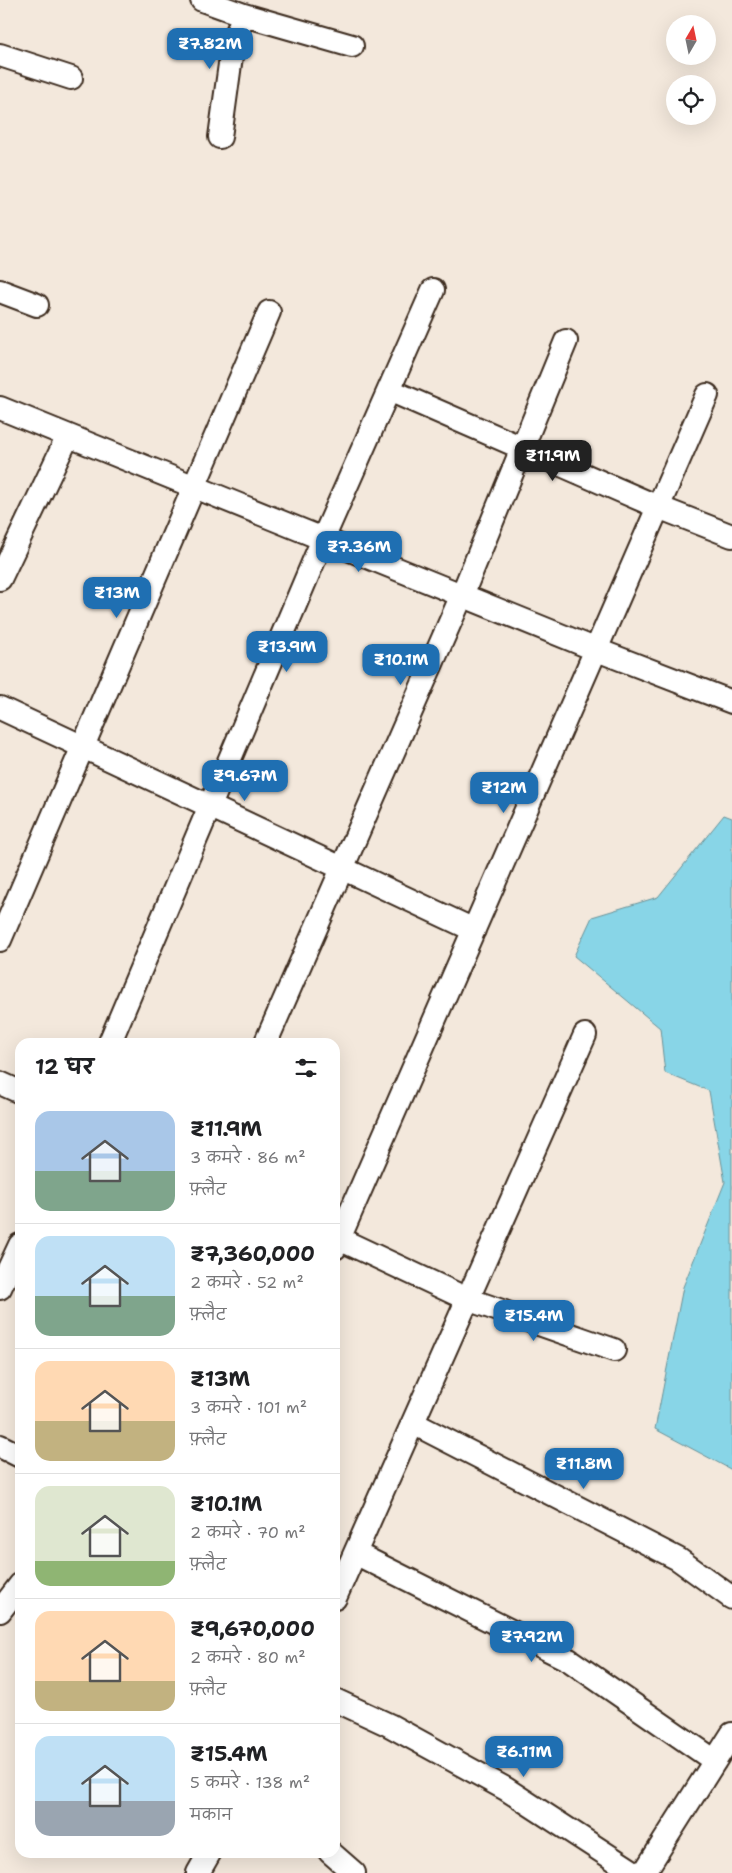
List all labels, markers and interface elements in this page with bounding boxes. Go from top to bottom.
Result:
north arrow [666,15,716,65]
map controls [666,15,716,125]
pin: ₹7.82M [169,28,251,70]
text: ₹7.82M [178,33,242,54]
button: locate [666,75,716,125]
pin: ₹11.9M [512,440,594,482]
text: ₹11.9M [526,445,580,466]
pin: ₹7.36M [318,530,400,573]
text: ₹7.36M [327,536,391,557]
pin: ₹13M [87,576,147,619]
text: ₹13M [94,582,140,603]
pin: ₹13.9M [246,630,328,673]
text: ₹13.9M [257,636,317,657]
pin: ₹10.1M [360,644,442,686]
text: ₹10.1M [373,649,429,670]
pin: ₹9.67M [204,760,286,802]
text: ₹9.67M [213,765,277,786]
pin: ₹12M [474,772,534,814]
text: ₹12M [481,777,527,798]
text: 12 घर [35,1053,94,1081]
icon: filters [292,1054,320,1082]
text: ₹11.9M [190,1115,262,1143]
icon: home [75,1131,135,1191]
text: 3 कमरे · 86 m² [190,1147,306,1168]
text: फ़्लैट [190,1179,226,1200]
text: ₹7,360,000 [190,1240,315,1268]
icon: home [75,1256,135,1316]
text: 2 कमरे · 52 m² [190,1272,304,1293]
pin: ₹15.4M [493,1300,575,1342]
text: फ़्लैट [190,1304,226,1325]
text: ₹15.4M [504,1305,564,1326]
text: ₹13M [190,1365,250,1393]
icon: home [75,1381,135,1441]
text: 3 कमरे · 101 m² [190,1397,307,1418]
text: फ़्लैट [190,1429,226,1450]
pin: ₹11.8M [543,1448,625,1490]
text: ₹11.8M [556,1453,612,1474]
text: ₹10.1M [190,1490,262,1518]
icon: home [75,1506,135,1566]
text: 2 कमरे · 70 m² [190,1522,306,1543]
text: फ़्लैट [190,1554,226,1575]
text: ₹9,670,000 [190,1615,315,1643]
pin: ₹7.92M [491,1620,573,1663]
text: ₹7.92M [501,1626,563,1647]
icon: home [75,1631,135,1691]
text: 2 कमरे · 80 m² [190,1647,306,1668]
text: फ़्लैट [190,1679,226,1700]
pin: ₹6.11M [483,1736,565,1778]
text: ₹15.4M [190,1740,268,1768]
text: ₹6.11M [496,1741,552,1762]
icon: home [75,1756,135,1816]
text: 5 कमरे · 138 m² [190,1772,310,1793]
text: मकान [190,1804,232,1825]

